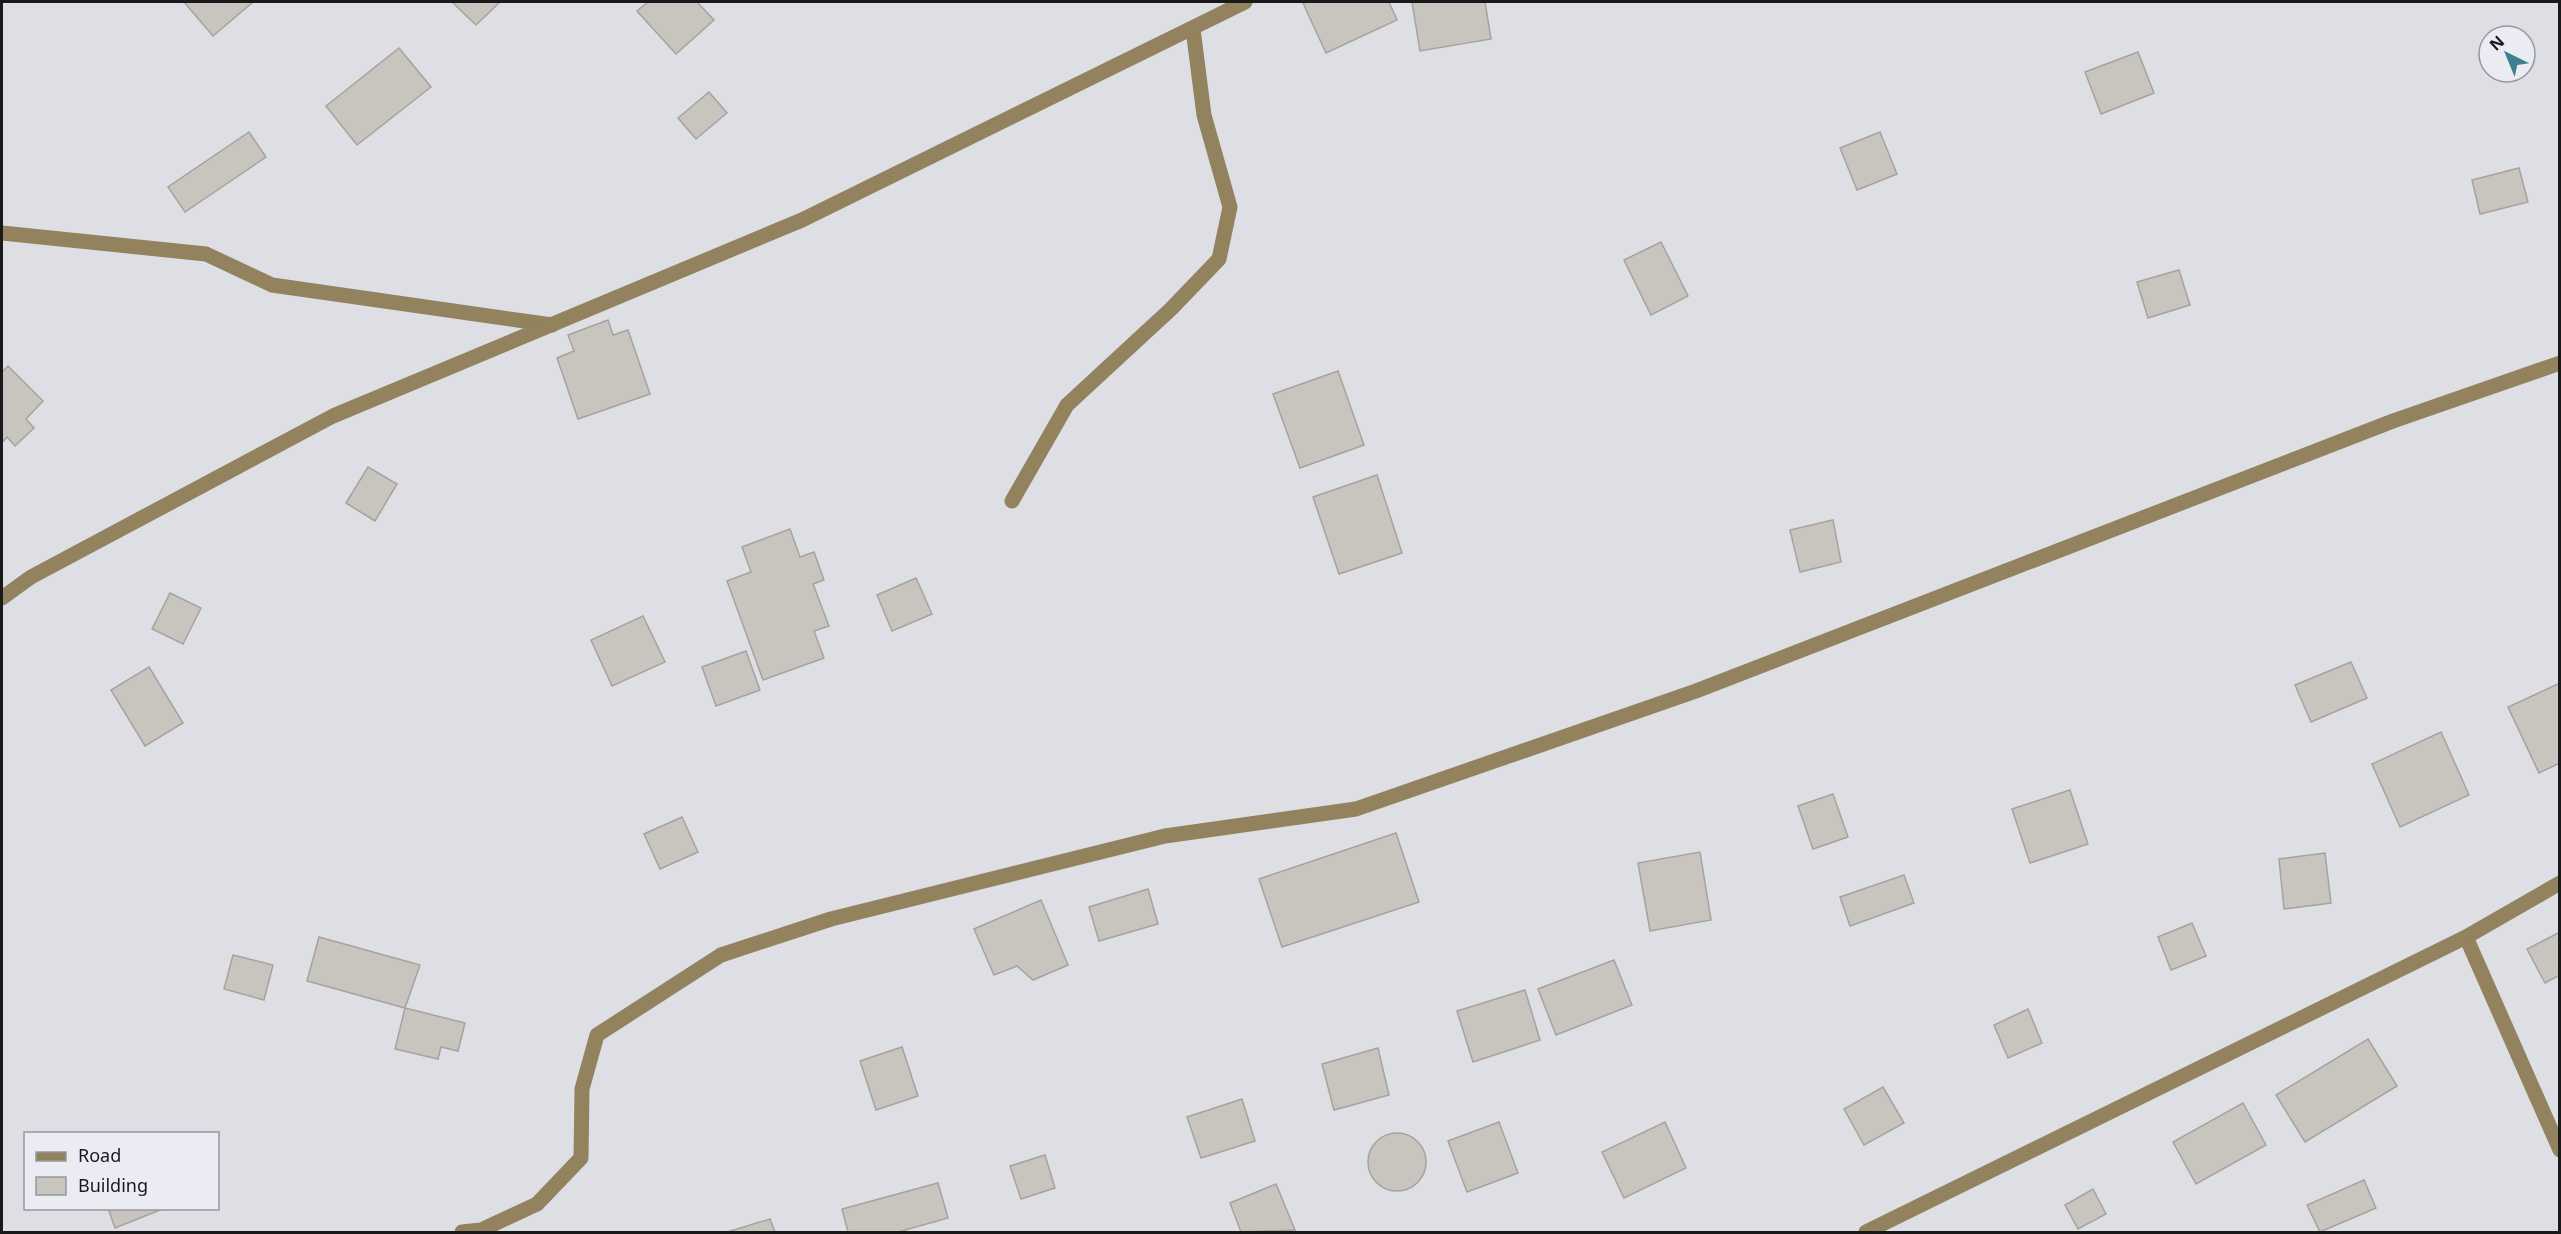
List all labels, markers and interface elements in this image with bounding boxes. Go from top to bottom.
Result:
north arrow [2477,24,2537,84]
text: N [2485,31,2509,56]
legend [24,1132,219,1210]
text: Road [78,1143,121,1167]
text: Building [78,1173,148,1197]

